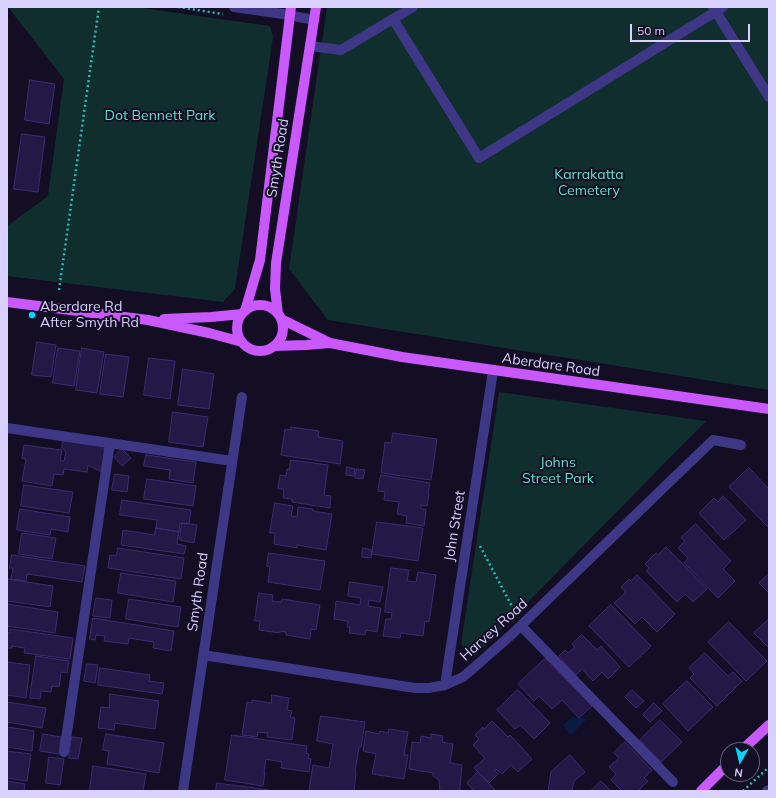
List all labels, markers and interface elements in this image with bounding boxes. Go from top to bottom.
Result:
scale bar [632,16,752,42]
text: 50 m [637,23,665,38]
park label: Dot Bennett Park [105,108,215,124]
street label: Smyth Road [263,117,293,199]
park label: Karrakatta Cemetery [554,167,624,200]
place label: Aberdare Rd After Smyth Rd [40,299,139,332]
marker: Aberdare Rd After Smyth Rd [27,310,37,320]
street label: Aberdare Road [501,350,601,380]
park label: Johns Street Park [522,455,594,488]
street label: John Street [441,489,469,563]
street label: Smyth Road [184,551,212,633]
street label: Harvey Road [457,595,531,665]
north arrow [720,742,760,782]
text: N [733,765,744,780]

